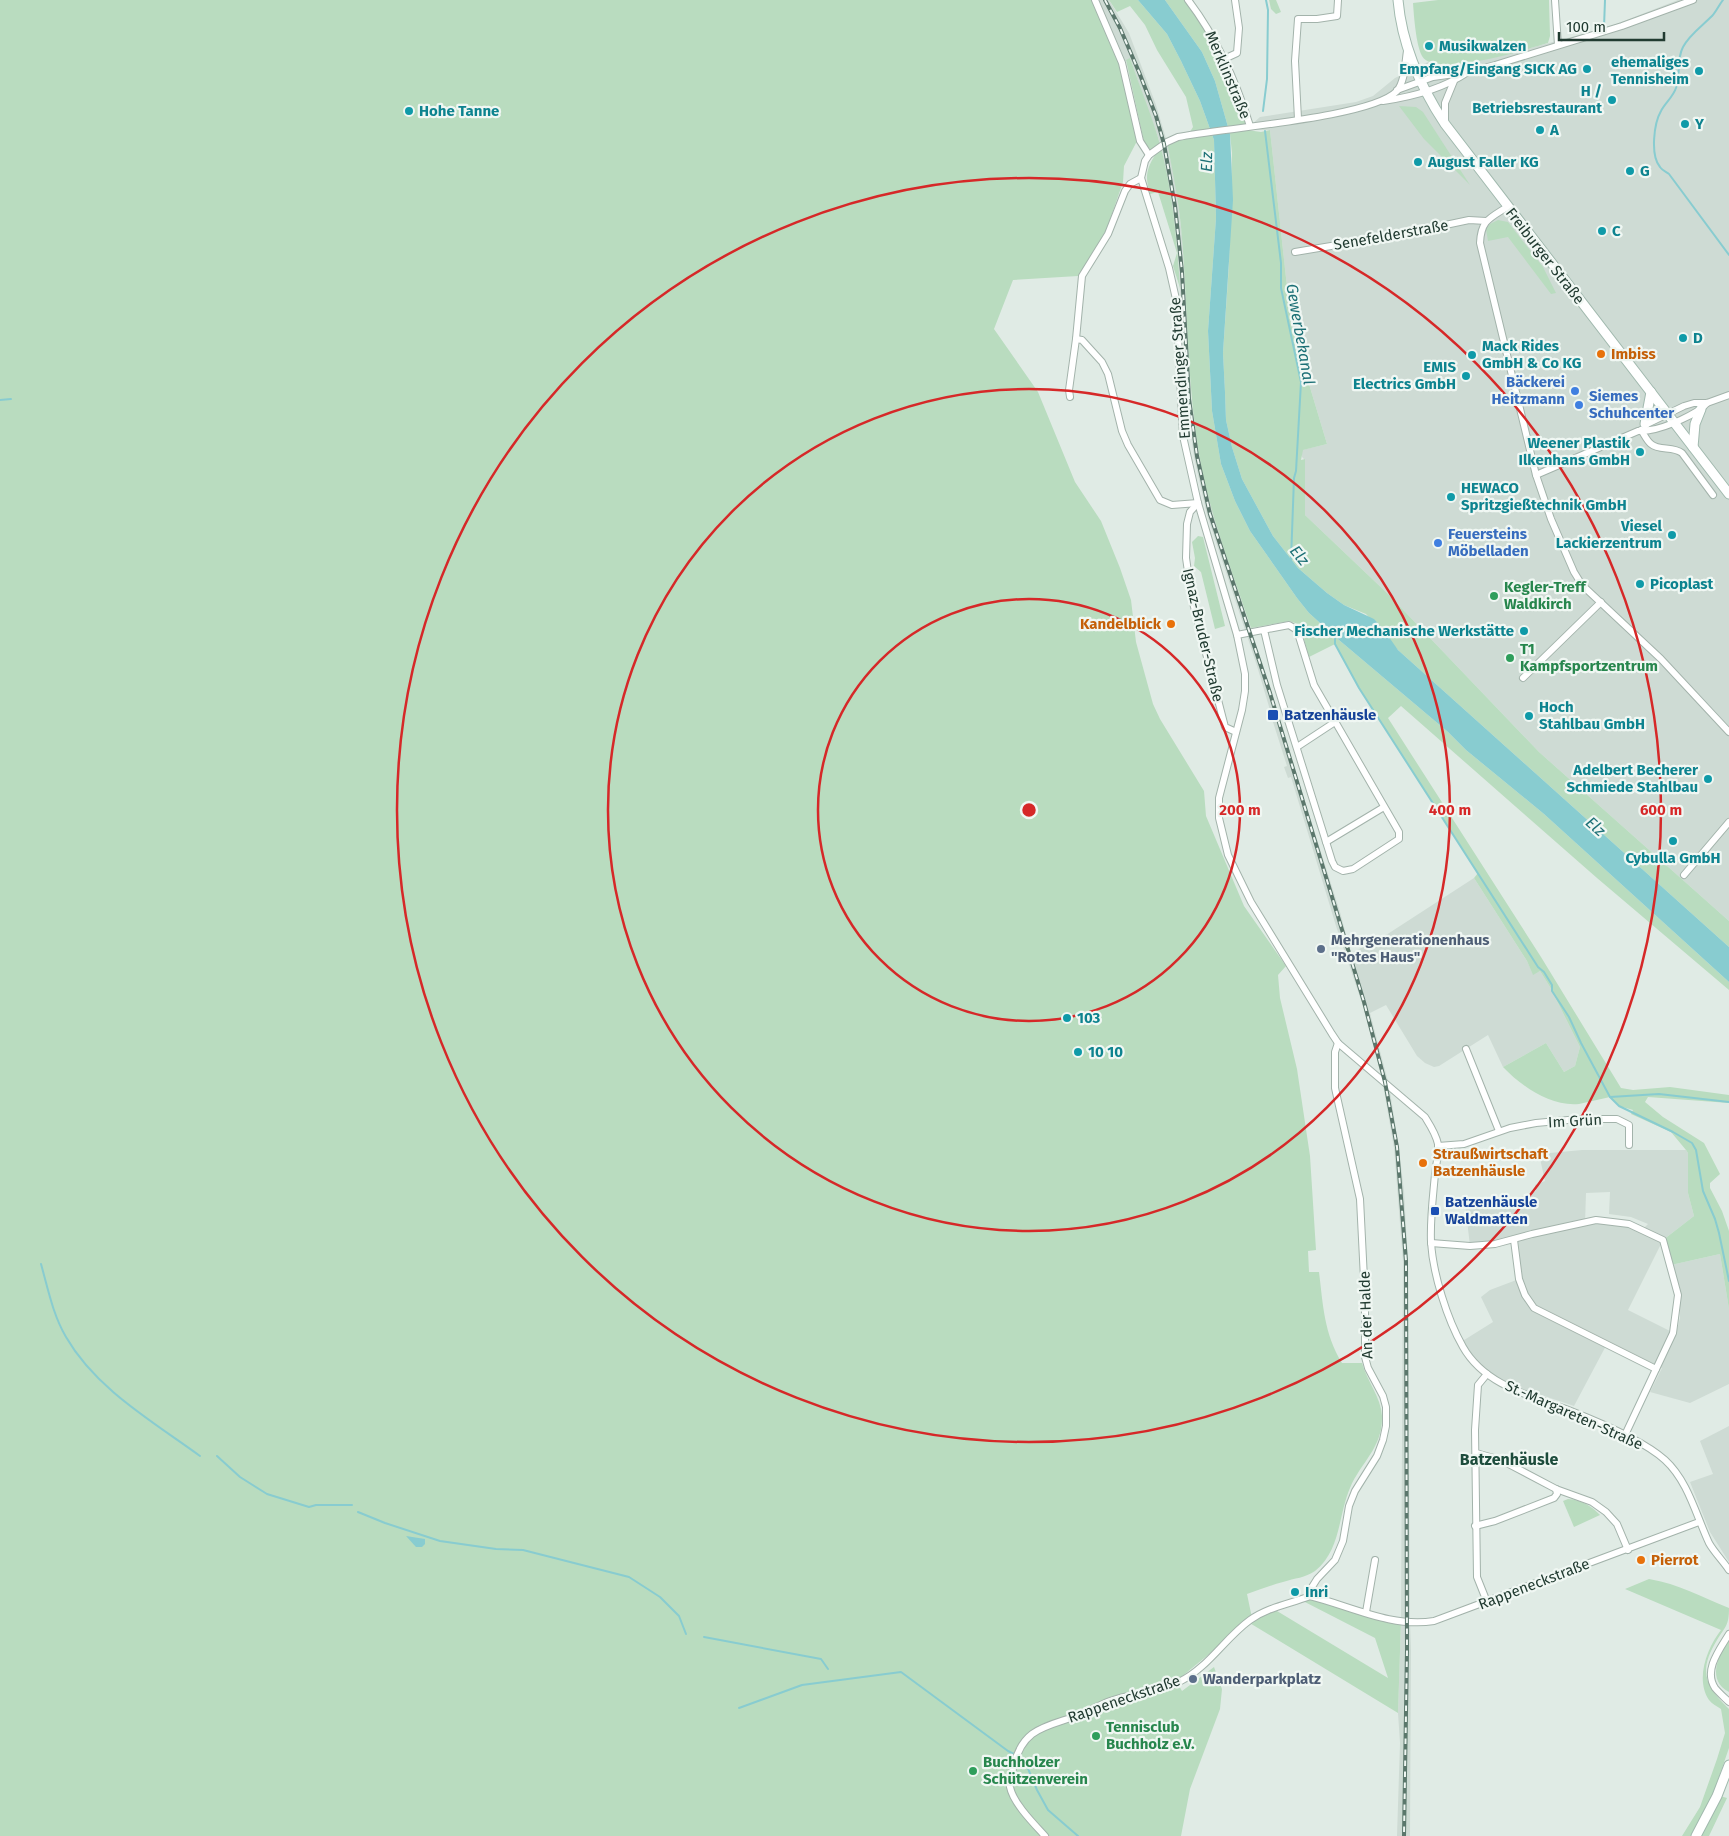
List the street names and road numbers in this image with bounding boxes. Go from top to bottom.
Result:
street label: Merklinstraße [1201,28,1255,122]
street label: Freiburger Straße [1502,204,1588,308]
street label: Senefelderstraße [1332,216,1450,254]
street label: Emmendinger Straße [1166,296,1194,440]
street label: Ignaz-Bruder-Straße [1179,566,1227,704]
street label: Im Grün [1548,1111,1602,1131]
street label: An der Halde [1355,1271,1377,1359]
street label: St.-Margareten-Straße [1502,1377,1646,1453]
street label: Rappeneckstraße [1476,1554,1592,1614]
street label: Rappeneckstraße [1065,1671,1183,1727]

